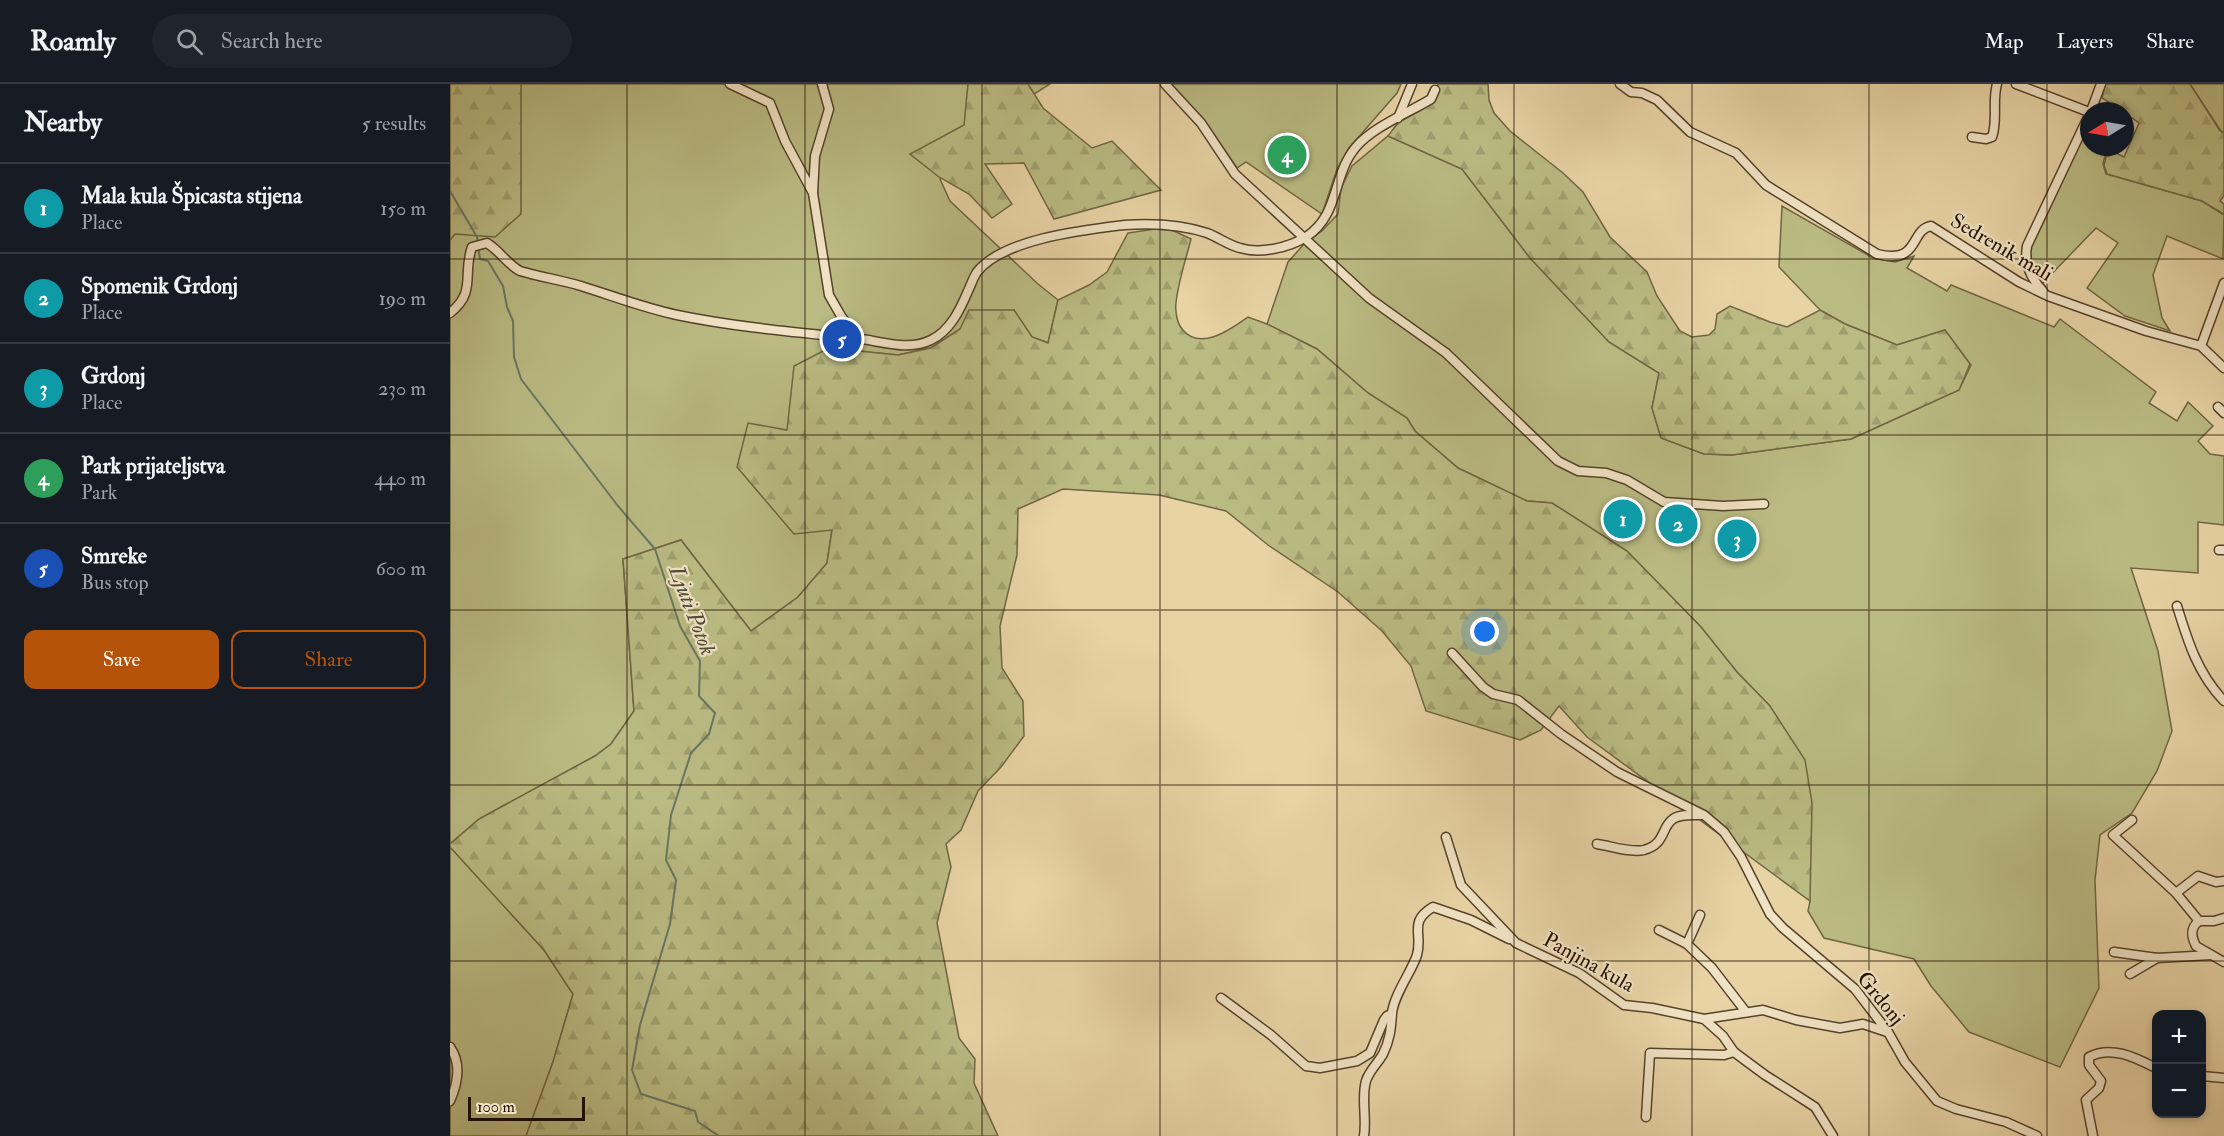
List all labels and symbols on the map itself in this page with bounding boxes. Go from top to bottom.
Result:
north arrow [2080,102,2134,156]
pin: 4 [1268,132,1306,178]
street label: Sedrenik mali [1946,207,2058,288]
pin: 5 [822,316,862,362]
pin: 1 [1604,496,1642,542]
pin: 2 [1658,502,1698,546]
pin: 3 [1718,516,1756,562]
water label: Ljuti Potok [662,561,722,659]
your location [1470,617,1499,646]
street label: Panjina kula [1538,926,1639,999]
street label: Grdonj [1851,966,1910,1031]
scale bar [468,1094,585,1122]

